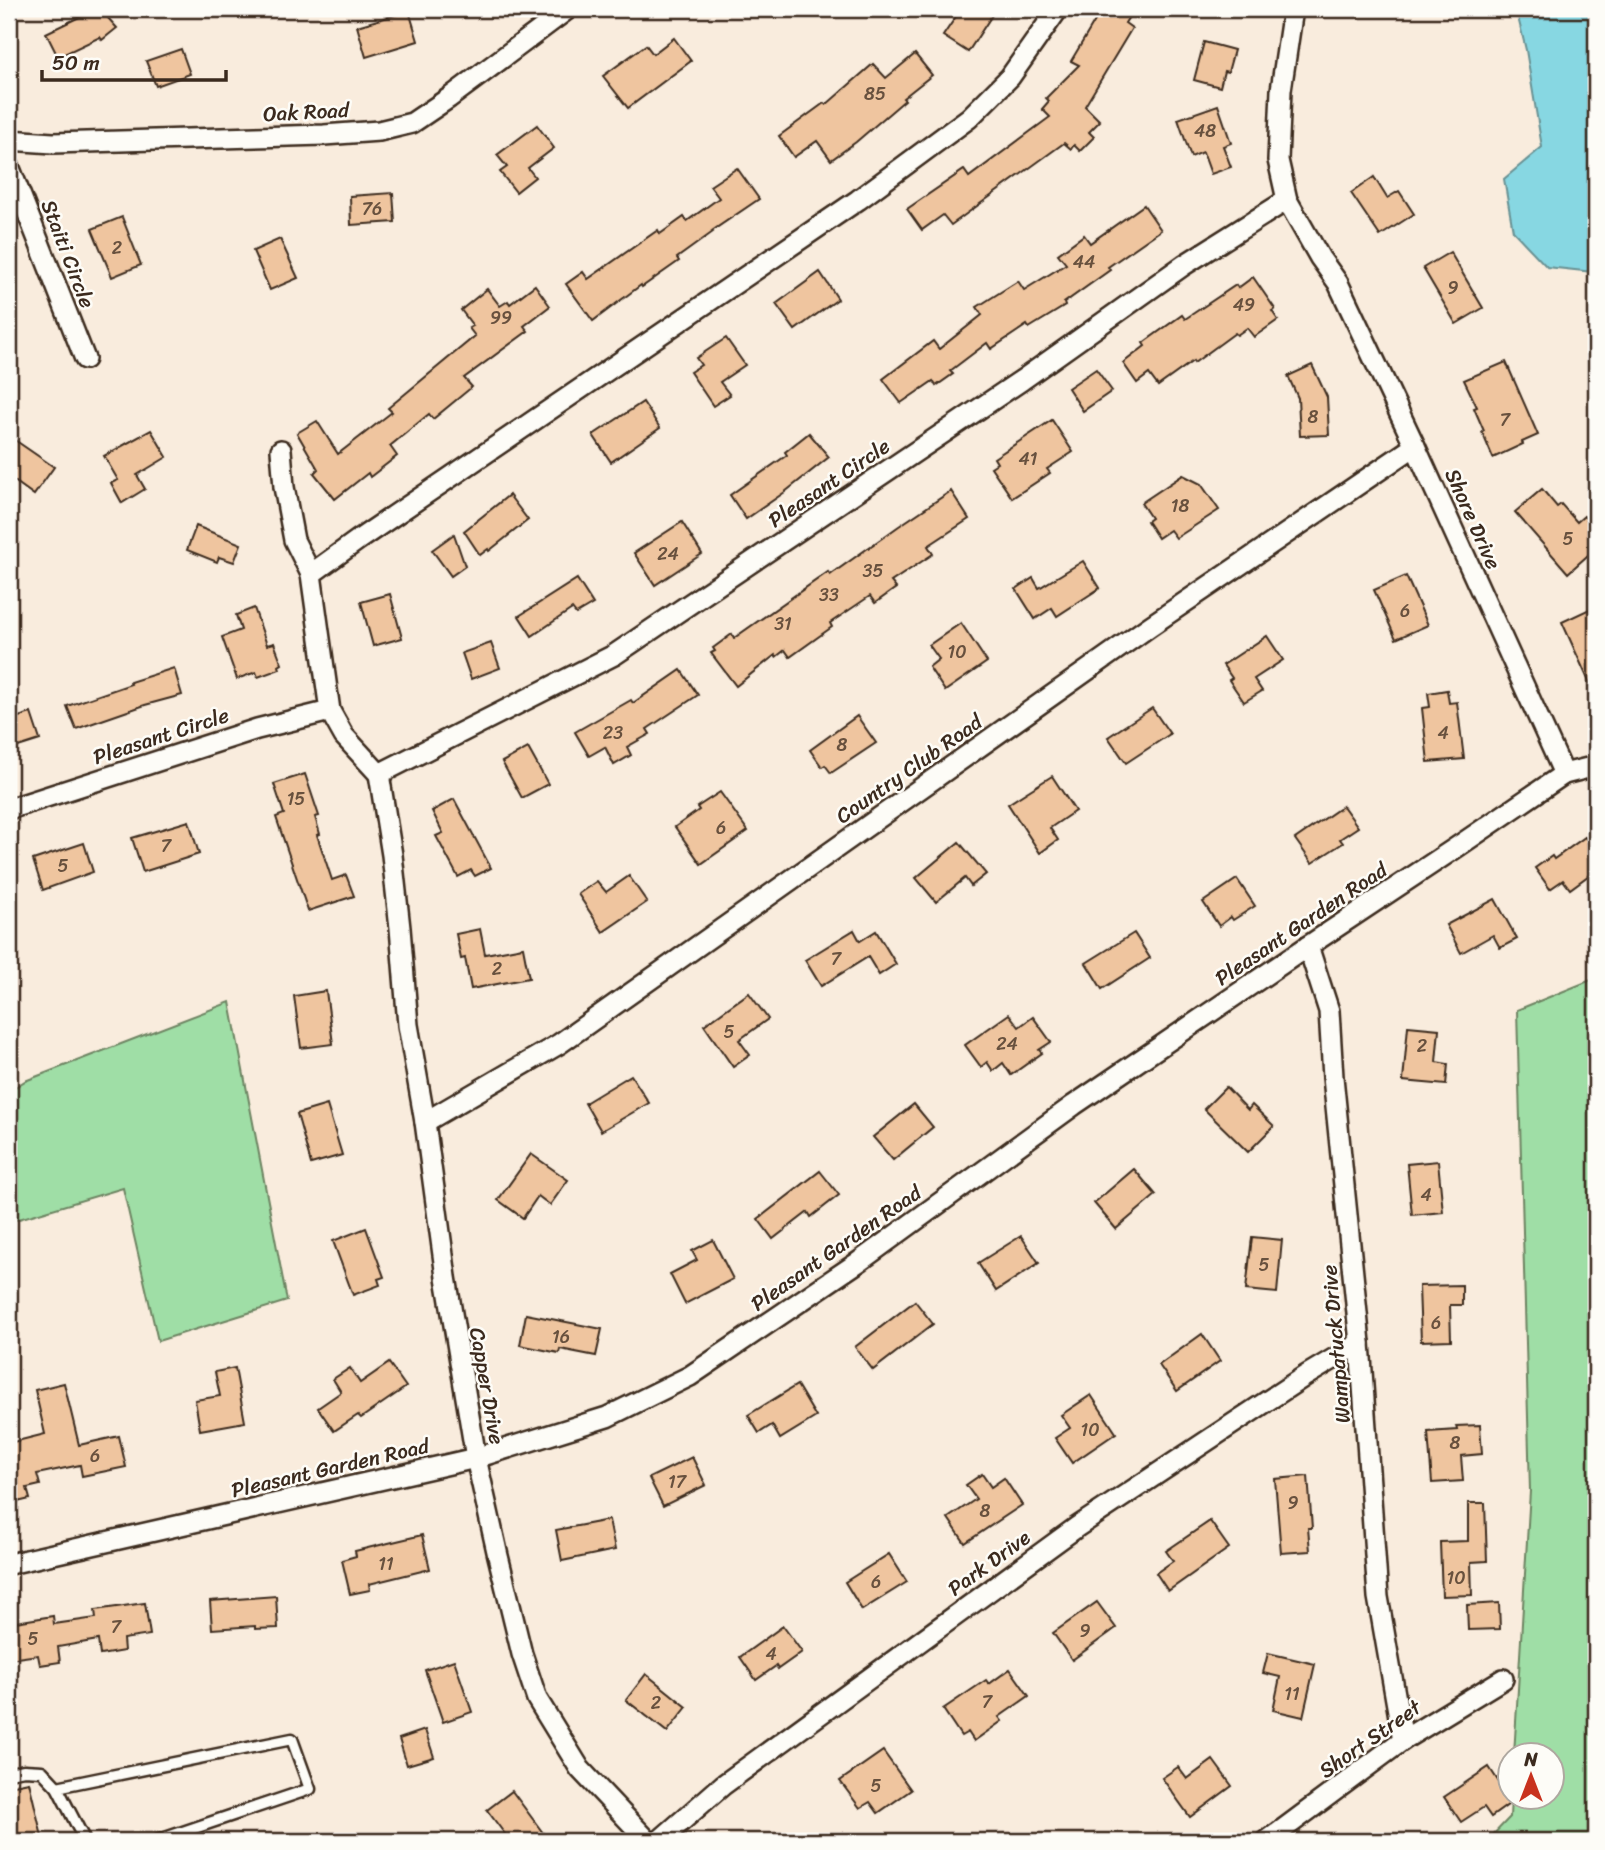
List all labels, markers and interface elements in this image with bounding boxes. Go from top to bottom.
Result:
scale bar [42,38,226,82]
text: 50 m [52,44,100,82]
house number: 85 [864,78,886,110]
street label: Oak Road [262,91,352,133]
house number: 48 [1194,115,1216,147]
house number: 76 [362,193,382,225]
street label: Staiti Circle [30,194,106,314]
house number: 2 [112,232,122,264]
house number: 44 [1073,246,1095,278]
house number: 9 [1447,272,1459,304]
house number: 49 [1233,289,1255,321]
house number: 99 [490,302,512,334]
house number: 8 [1308,401,1319,433]
house number: 7 [1500,404,1512,436]
street label: Pleasant Circle [760,428,898,538]
house number: 41 [1019,443,1038,475]
street label: Shore Drive [1434,462,1512,576]
house number: 18 [1171,490,1189,522]
house number: 5 [1563,523,1574,555]
house number: 24 [657,538,679,570]
house number: 35 [863,555,883,587]
house number: 33 [819,579,839,611]
house number: 6 [1400,595,1410,627]
house number: 31 [774,608,792,640]
house number: 10 [947,636,967,668]
street label: Pleasant Circle [88,696,234,776]
street label: Country Club Road [827,703,992,834]
house number: 23 [603,717,623,749]
house number: 4 [1437,717,1449,749]
house number: 8 [837,729,848,761]
house number: 15 [287,783,305,815]
house number: 6 [716,812,726,844]
house number: 7 [161,830,173,862]
house number: 5 [58,850,69,882]
street label: Pleasant Garden Road [1207,851,1397,996]
house number: 7 [831,943,843,975]
house number: 2 [492,953,502,985]
house number: 5 [724,1016,735,1048]
house number: 24 [996,1028,1018,1060]
house number: 2 [1417,1030,1427,1062]
street label: Pleasant Garden Road [742,1173,931,1321]
house number: 4 [1420,1179,1432,1211]
house number: 5 [1259,1249,1270,1281]
street label: Wampatuck Drive [1310,1263,1362,1425]
house number: 6 [1431,1307,1441,1339]
house number: 16 [552,1321,570,1353]
street label: Capper Drive [458,1324,516,1448]
house number: 10 [1080,1414,1100,1446]
street label: Pleasant Garden Road [227,1426,435,1509]
house number: 8 [1450,1427,1461,1459]
house number: 6 [90,1440,100,1472]
house number: 17 [668,1466,688,1498]
house number: 9 [1287,1487,1299,1519]
house number: 8 [980,1495,991,1527]
street label: Park Drive [939,1520,1039,1606]
house number: 11 [378,1548,394,1580]
house number: 10 [1446,1562,1466,1594]
house number: 6 [871,1566,881,1598]
house number: 7 [111,1611,123,1643]
house number: 9 [1079,1615,1091,1647]
house number: 5 [28,1623,39,1655]
house number: 4 [765,1638,777,1670]
house number: 11 [1284,1678,1300,1710]
house number: 7 [982,1686,994,1718]
house number: 2 [651,1687,661,1719]
street label: Short Street [1311,1689,1431,1789]
north arrow [1496,1742,1566,1812]
text: N [1523,1743,1538,1776]
house number: 5 [871,1770,882,1802]

